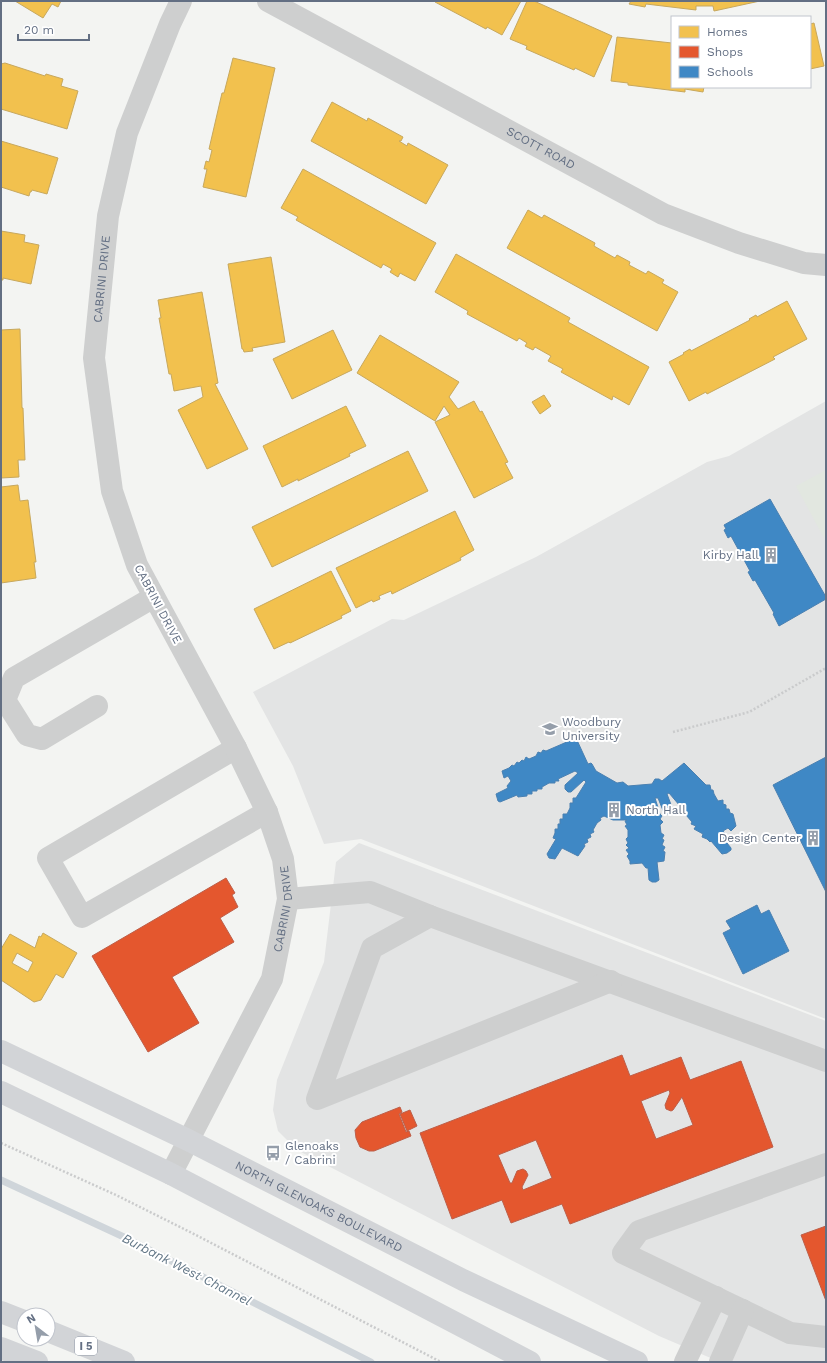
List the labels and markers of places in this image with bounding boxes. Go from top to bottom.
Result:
building icon: Kirby Hall [762,546,780,564]
place label: Kirby Hall [703,548,759,562]
place label: Woodbury University [562,715,622,743]
school or university icon: Woodbury University [541,720,559,738]
building icon: North Hall [605,801,623,819]
place label: North Hall [626,803,686,817]
building icon: Design Center [804,829,822,847]
place label: Design Center [719,831,801,845]
place label: Glenoaks / Cabrini [285,1139,339,1167]
bus stop icon: Glenoaks / Cabrini [264,1144,282,1162]

